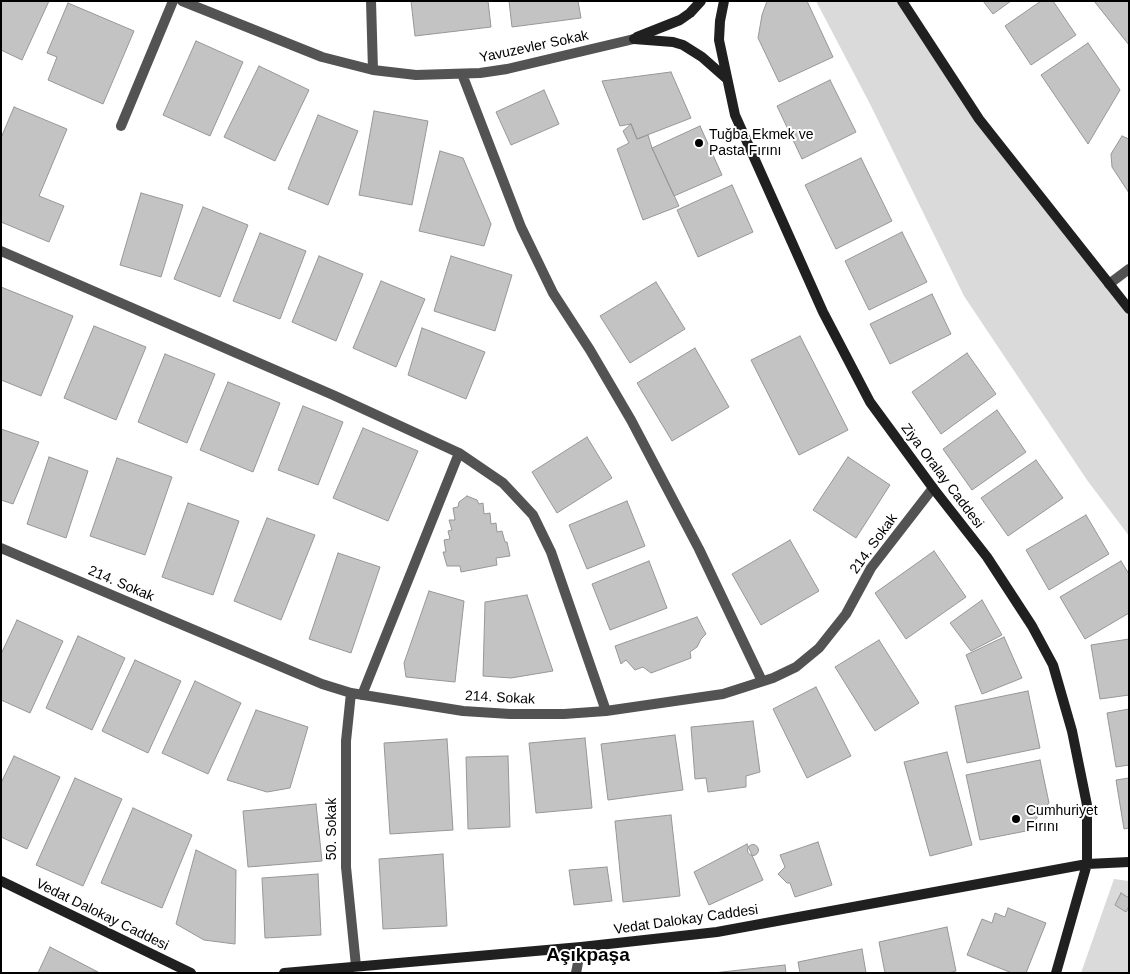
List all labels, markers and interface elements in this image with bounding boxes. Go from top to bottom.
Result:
street label: Yavuzevler Sokak [478,27,590,67]
place label: Tuğba Ekmek ve Pasta Fırını [709,127,814,160]
marker: Tuğba Ekmek ve Pasta Fırını [693,137,705,149]
street label: Ziya Oralay Caddesi [897,420,987,532]
street label: 214. Sokak [847,511,901,577]
street label: 214. Sokak [85,563,157,605]
street label: 214. Sokak [465,688,535,708]
street label: 50. Sokak [324,798,340,860]
place label: Cumhuriyet Fırını [1026,803,1098,836]
marker: Cumhuriyet Fırını [1010,813,1022,825]
street label: Vedat Dalokay Caddesi [33,876,171,954]
street label: Vedat Dalokay Caddesi [613,902,759,938]
district label: Aşıkpaşa [546,945,630,967]

